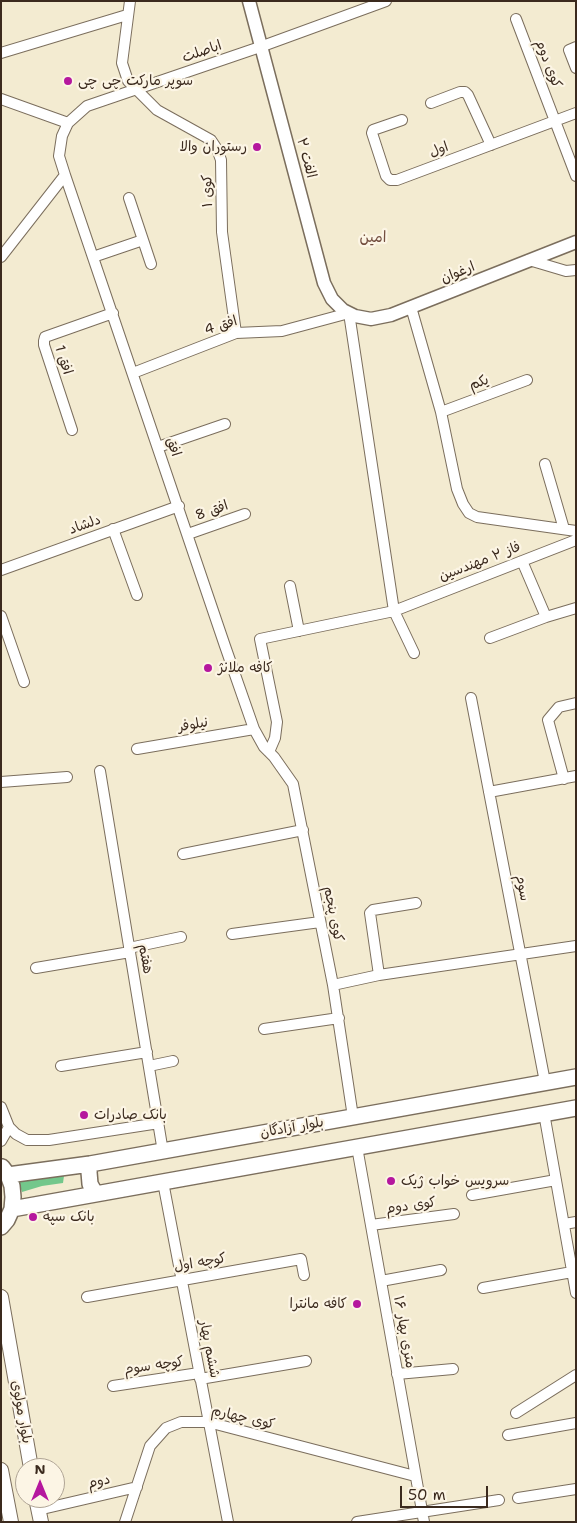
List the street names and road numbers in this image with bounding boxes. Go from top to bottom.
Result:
street label: اباصلت [180,37,224,67]
street label: کوی دوم [531,37,565,91]
street label: الفت ۲ [293,136,319,180]
street label: اول [427,139,451,161]
street label: کوی ۱ [199,174,217,208]
street label: ارغوان [439,259,477,287]
street label: افق 4 [203,313,239,339]
street label: افق 1 [50,343,76,377]
street label: یکم [467,372,491,394]
street label: افق [162,435,184,459]
street label: افق 8 [193,498,231,524]
street label: دلشاد [67,512,103,538]
street label: فاز ۲ مهندسین [437,539,523,585]
street label: نیلوفر [177,714,209,736]
street label: سوم [511,873,533,903]
street label: کوی پنجم [319,885,347,943]
street label: هفتم [134,943,156,975]
street label: بلوار آزادگان [259,1114,325,1142]
street label: کوی دوم [385,1194,437,1218]
street label: کوچه اول [173,1250,227,1276]
street label: ۱۶ متری بهار [389,1295,419,1369]
street label: ششم بهار [195,1318,223,1380]
street label: کوچه سوم [123,1354,185,1378]
street label: بلوار مولوی [7,1379,35,1445]
street label: کوی چهارم [210,1403,276,1433]
street label: دوم [86,1471,112,1493]

